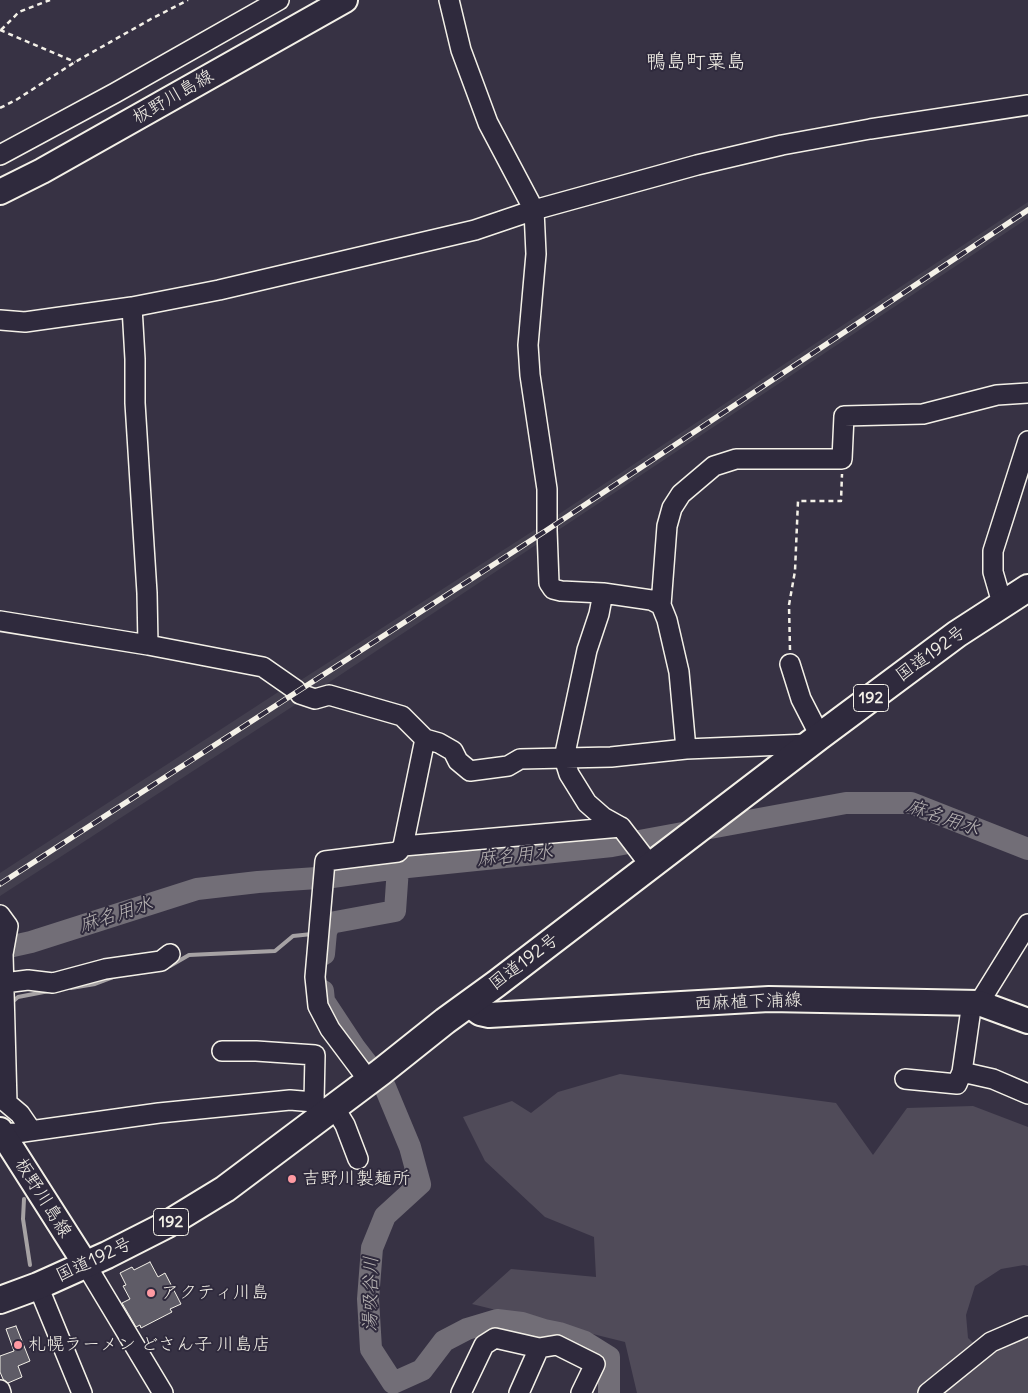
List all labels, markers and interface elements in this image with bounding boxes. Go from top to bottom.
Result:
district label: 鴨島町粟島 [646,50,746,74]
street label: 板野川島線 [129,65,217,129]
street label: 国道192号 [892,621,970,687]
road number: 192 [854,684,888,711]
water label: 麻名用水 [903,795,983,841]
water label: 麻名用水 [476,841,554,871]
water label: 麻名用水 [76,892,156,938]
street label: 国道192号 [485,929,563,995]
street label: 西麻植下浦線 [694,989,802,1015]
street label: 板野川島線 [10,1154,76,1242]
place label: 吉野川製麺所 [302,1168,410,1190]
marker: 吉野川製麺所 [286,1173,298,1185]
road number: 192 [154,1208,188,1236]
street label: 国道192号 [53,1233,135,1287]
water label: 湯吸谷川 [359,1256,383,1332]
place label: アクティ川島 [161,1282,269,1304]
marker: アクティ川島 [145,1287,157,1299]
place label: 札幌ラーメン どさん子 川島店 [28,1334,271,1356]
marker: 札幌ラーメン どさん子 川島店 [12,1339,24,1351]

